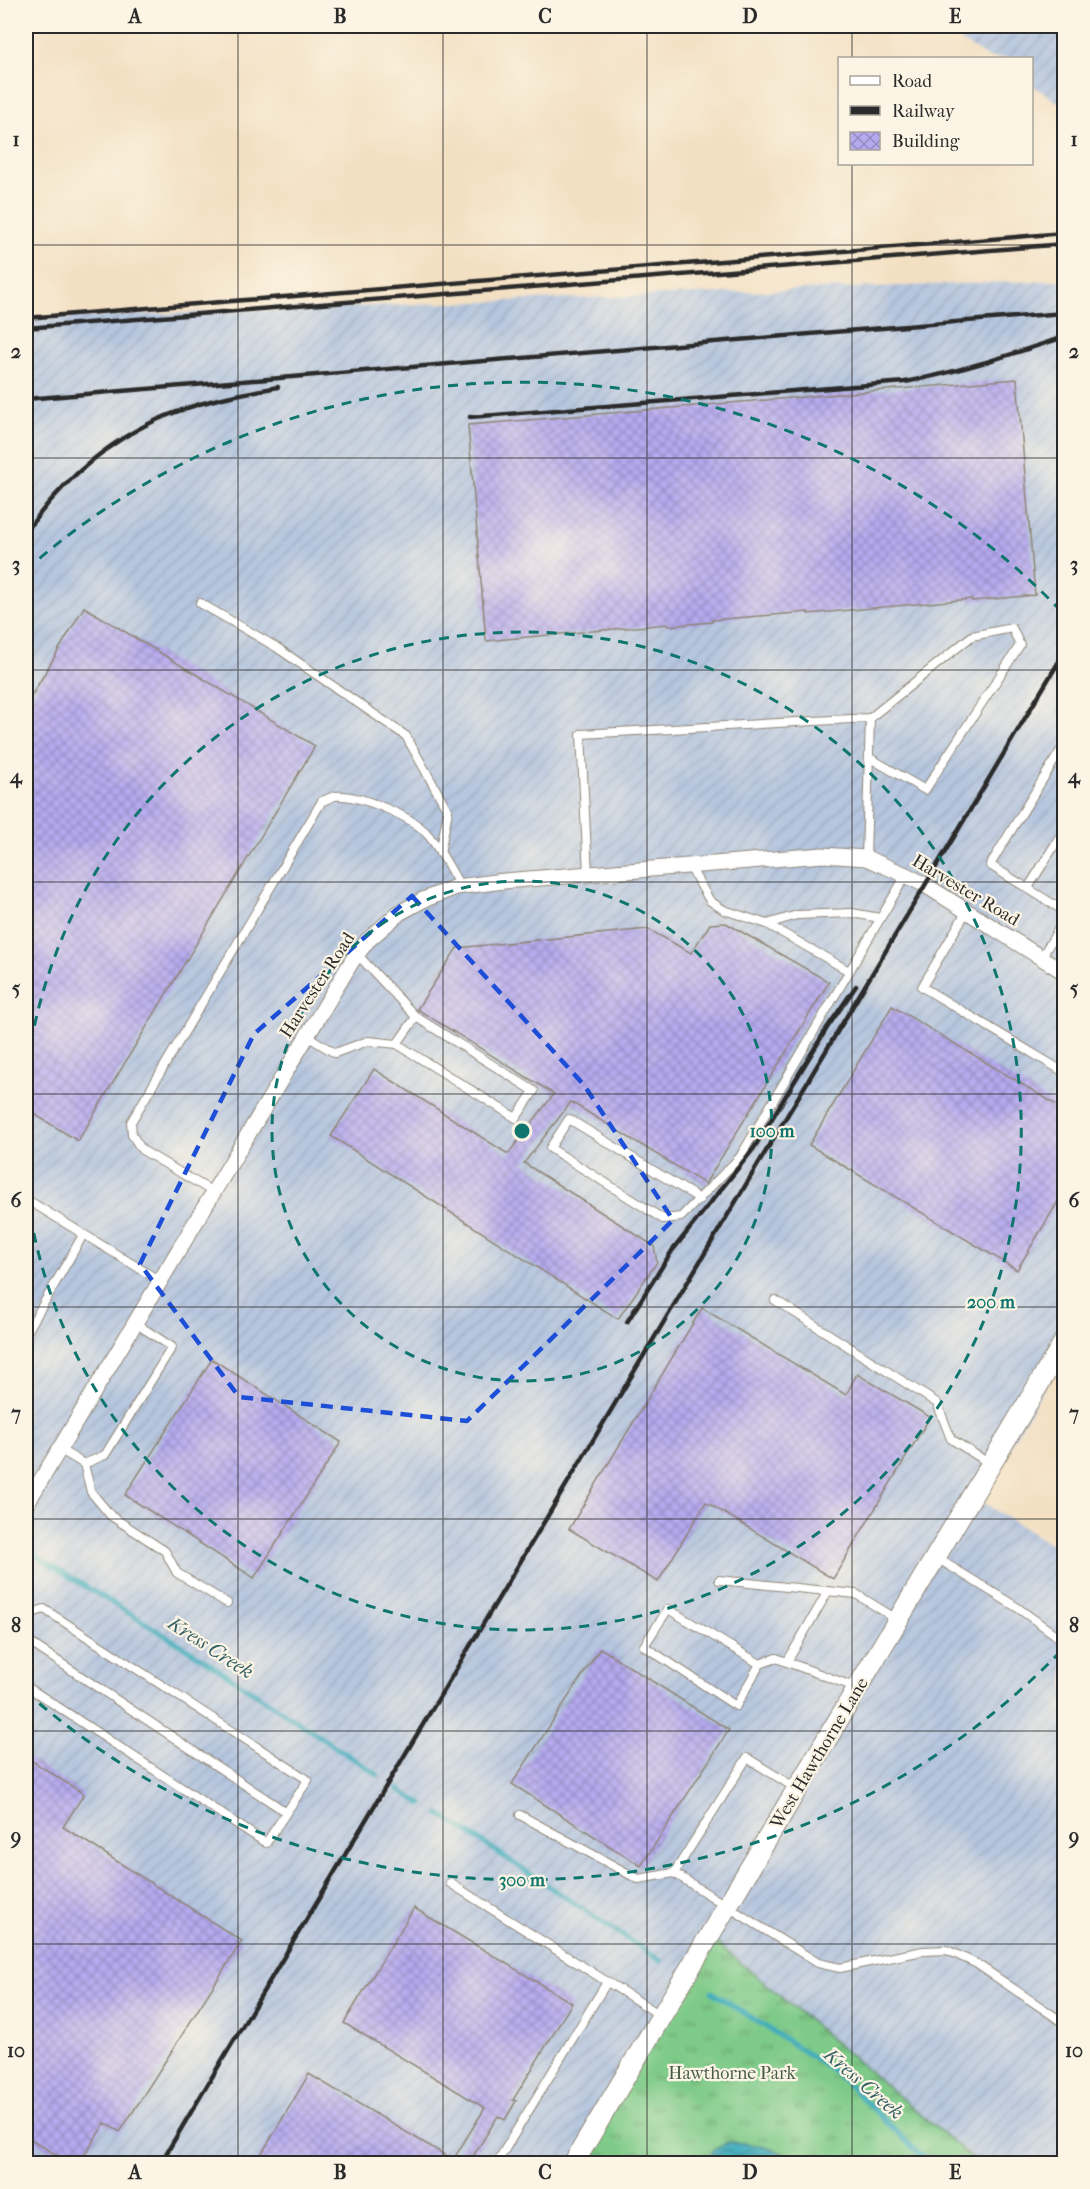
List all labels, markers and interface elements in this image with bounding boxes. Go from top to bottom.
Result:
text: A [127,5,143,28]
text: B [333,5,347,28]
text: C [538,5,552,28]
text: D [742,5,758,28]
text: E [949,5,961,28]
legend [838,57,1033,165]
text: Road [892,71,932,92]
text: Railway [892,101,956,122]
text: 1 [12,128,20,151]
text: 1 [1070,128,1078,151]
text: Building [892,131,960,152]
text: 2 [11,340,21,363]
text: 2 [1069,340,1079,363]
text: 3 [12,553,20,576]
text: 3 [1070,553,1078,576]
text: 4 [9,765,23,789]
text: 4 [1067,765,1081,789]
street label: Harvester Road [908,850,1023,931]
street label: Harvester Road [276,929,359,1042]
text: 5 [12,977,21,1000]
text: 5 [1070,977,1079,1000]
centre of rings [512,1121,532,1141]
text: 100 m [749,1121,796,1142]
text: 6 [11,1189,23,1212]
text: 6 [1069,1189,1081,1212]
text: 200 m [967,1292,1016,1313]
text: 7 [10,1402,21,1425]
text: 7 [1068,1402,1079,1425]
water label: Kress Creek [162,1610,258,1684]
text: 8 [11,1614,21,1637]
text: 8 [1069,1614,1079,1637]
street label: West Hawthorne Lane [765,1674,873,1834]
text: 9 [10,1826,21,1849]
text: 9 [1068,1826,1079,1849]
text: 300 m [499,1870,546,1891]
text: 10 [7,2039,25,2062]
text: 10 [1065,2039,1083,2062]
water label: Kress Creek [818,2042,908,2124]
park label: Hawthorne Park [668,2063,797,2084]
text: A [127,2161,143,2184]
text: B [333,2161,347,2184]
text: C [538,2161,552,2184]
text: D [742,2161,758,2184]
text: E [949,2161,961,2184]

